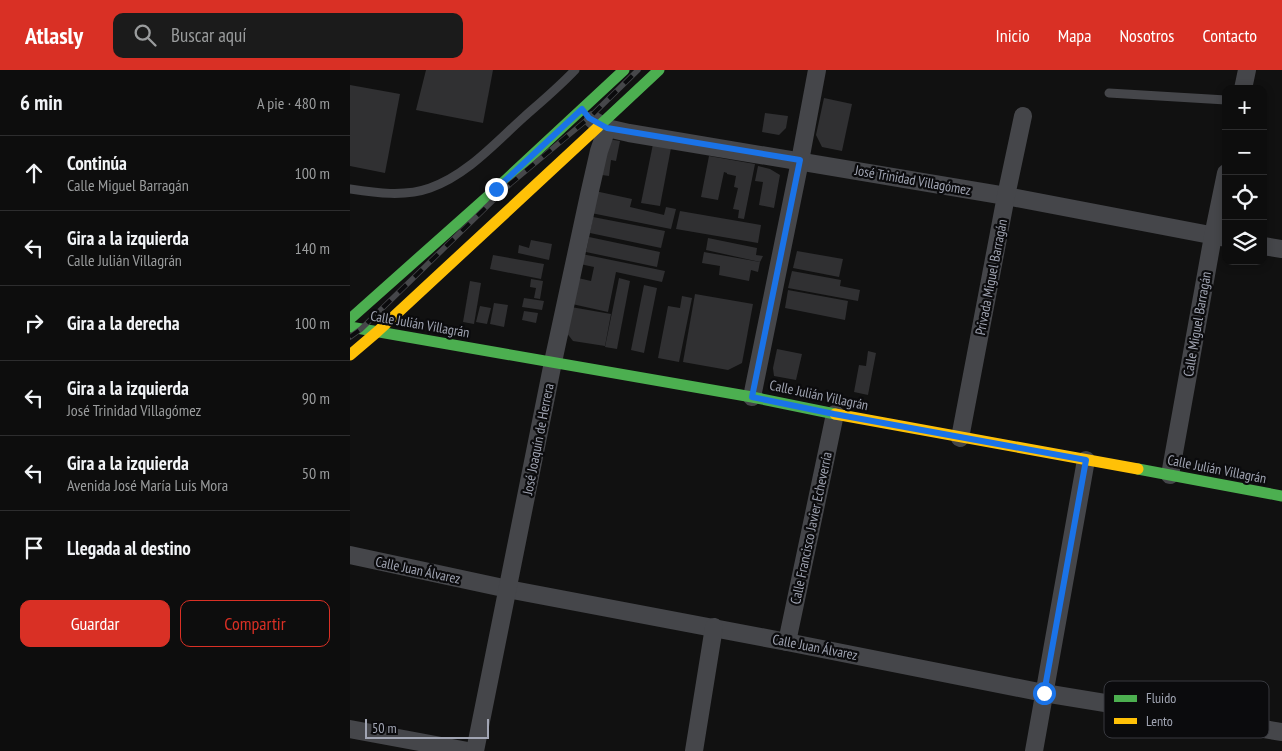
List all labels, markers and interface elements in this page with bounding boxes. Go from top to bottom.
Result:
search box [113,13,463,58]
text: Atlasly [25,20,83,51]
icon: search [131,21,159,49]
text: Buscar aquí [171,23,246,47]
text: Inicio [996,24,1030,47]
text: Mapa [1058,24,1091,47]
text: Nosotros [1119,24,1174,47]
text: Contacto [1202,24,1257,47]
map controls [1222,85,1267,265]
button: + [1222,85,1267,130]
text: 6 min [20,89,62,116]
text: A pie · 480 m [257,93,330,113]
button: − [1222,130,1267,175]
text: Continúa [67,151,127,175]
icon: ahead [20,159,48,187]
street label: José Trinidad Villagómez [853,161,972,199]
text: 100 m [295,163,330,183]
text: Calle Miguel Barragán [67,175,189,195]
button: locate [1222,175,1267,220]
route end [485,178,508,201]
street label: Privada Miguel Barragán [971,217,1011,337]
button: layers [1222,220,1267,265]
text: Gira a la izquierda [67,226,189,250]
icon: left [20,234,48,262]
text: 140 m [295,238,330,258]
text: Calle Julián Villagrán [67,250,182,270]
street label: Calle Miguel Barragán [1179,270,1215,378]
street label: Calle Julián Villagrán [369,306,471,342]
icon: right [20,309,48,337]
text: Gira a la derecha [67,311,180,335]
text: 100 m [295,313,330,333]
text: Gira a la izquierda [67,376,189,400]
street label: Calle Julián Villagrán [768,376,870,414]
street label: José Joaquín de Herrera [518,382,558,497]
icon: left [20,384,48,412]
text: 90 m [302,388,330,408]
text: José Trinidad Villagómez [67,400,201,420]
street label: Calle Francisco Javier Echeverría [786,450,836,606]
text: Gira a la izquierda [67,451,189,475]
street label: Calle Julián Villagrán [1166,451,1268,487]
icon: left [20,459,48,487]
text: 50 m [302,463,330,483]
text: Avenida José María Luis Mora [67,475,228,495]
icon: arrive [20,534,48,562]
text: Llegada al destino [67,536,191,560]
street label: Calle Juan Álvarez [374,552,462,588]
button: Guardar [20,600,170,647]
button: Compartir [180,600,330,647]
street label: Calle Juan Álvarez [771,630,859,664]
legend [1104,681,1269,738]
route start [1033,682,1056,705]
text: Fluido [1146,689,1176,707]
text: Lento [1146,712,1173,730]
scale bar [365,716,489,739]
text: 50 m [372,719,397,737]

